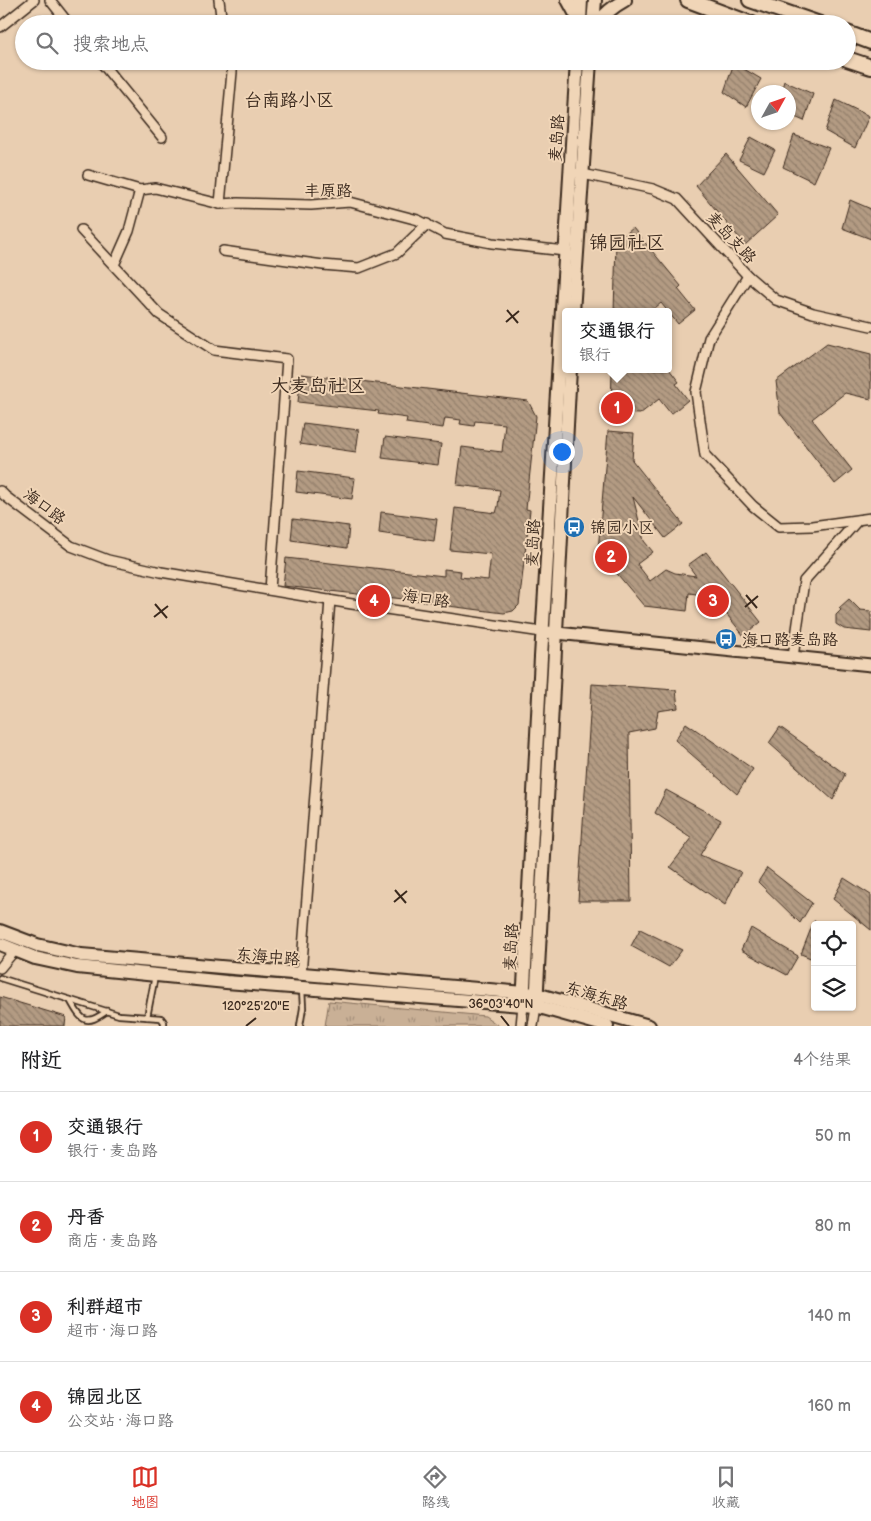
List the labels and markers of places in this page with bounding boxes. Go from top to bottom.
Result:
pin: 1 [601,389,633,427]
bus stop icon: 锦园小区 [562,515,586,539]
place label: 锦园小区 [590,519,654,538]
pin: 2 [595,538,627,576]
pin: 4 [358,582,390,620]
pin: 3 [697,582,729,620]
bus stop icon: 海口路麦岛路 [714,627,738,651]
place label: 海口路麦岛路 [742,631,838,650]

